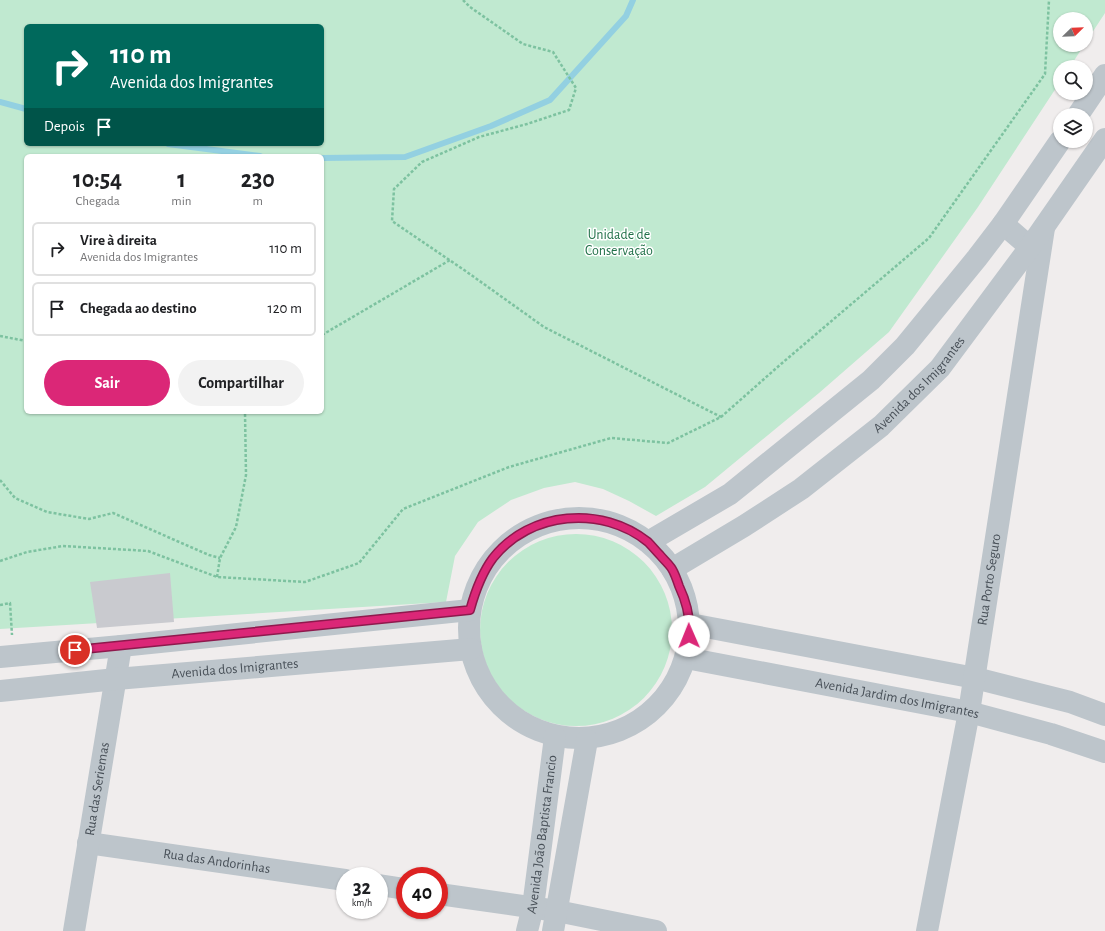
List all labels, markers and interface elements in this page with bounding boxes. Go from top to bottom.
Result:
north arrow [1053,12,1093,52]
map controls [1053,12,1093,148]
icon: right [44,40,96,92]
text: 110 m [110,41,172,69]
button: search [1053,60,1093,100]
text: Avenida dos Imigrantes [110,74,273,92]
button: layers [1053,108,1093,148]
icon: arrive [93,116,115,138]
text: Depois [44,119,85,134]
text: 10:54 [73,168,122,192]
text: 1 [177,168,186,192]
text: 230 [241,168,275,192]
text: Chegada [76,195,120,208]
text: min [171,195,192,208]
text: m [253,195,263,208]
park label: Unidade de Conservação [585,228,653,258]
text: Vire à direita [80,233,157,248]
icon: right [46,238,68,260]
text: 110 m [269,241,302,256]
text: Avenida dos Imigrantes [80,251,198,264]
icon: arrive [46,298,68,320]
text: Chegada ao destino [80,301,197,316]
text: 120 m [268,301,302,316]
street label: Avenida dos Imigrantes [871,334,968,436]
button: Sair [44,360,170,406]
button: Compartilhar [178,360,304,406]
street label: Rua Porto Seguro [976,533,1004,626]
position arrow [668,615,710,657]
pin [58,633,92,667]
icon: arrive [64,639,86,661]
street label: Avenida dos Imigrantes [171,657,299,681]
street label: Avenida Jardim dos Imigrantes [814,676,981,721]
street label: Rua das Seriemas [83,741,112,837]
street label: Avenida João Baptista Francio [525,754,560,915]
street label: Rua das Andorinhas [162,847,271,876]
speed limit sign: 40 [396,867,448,919]
text: 32 [353,878,371,898]
text: km/h [352,898,372,908]

